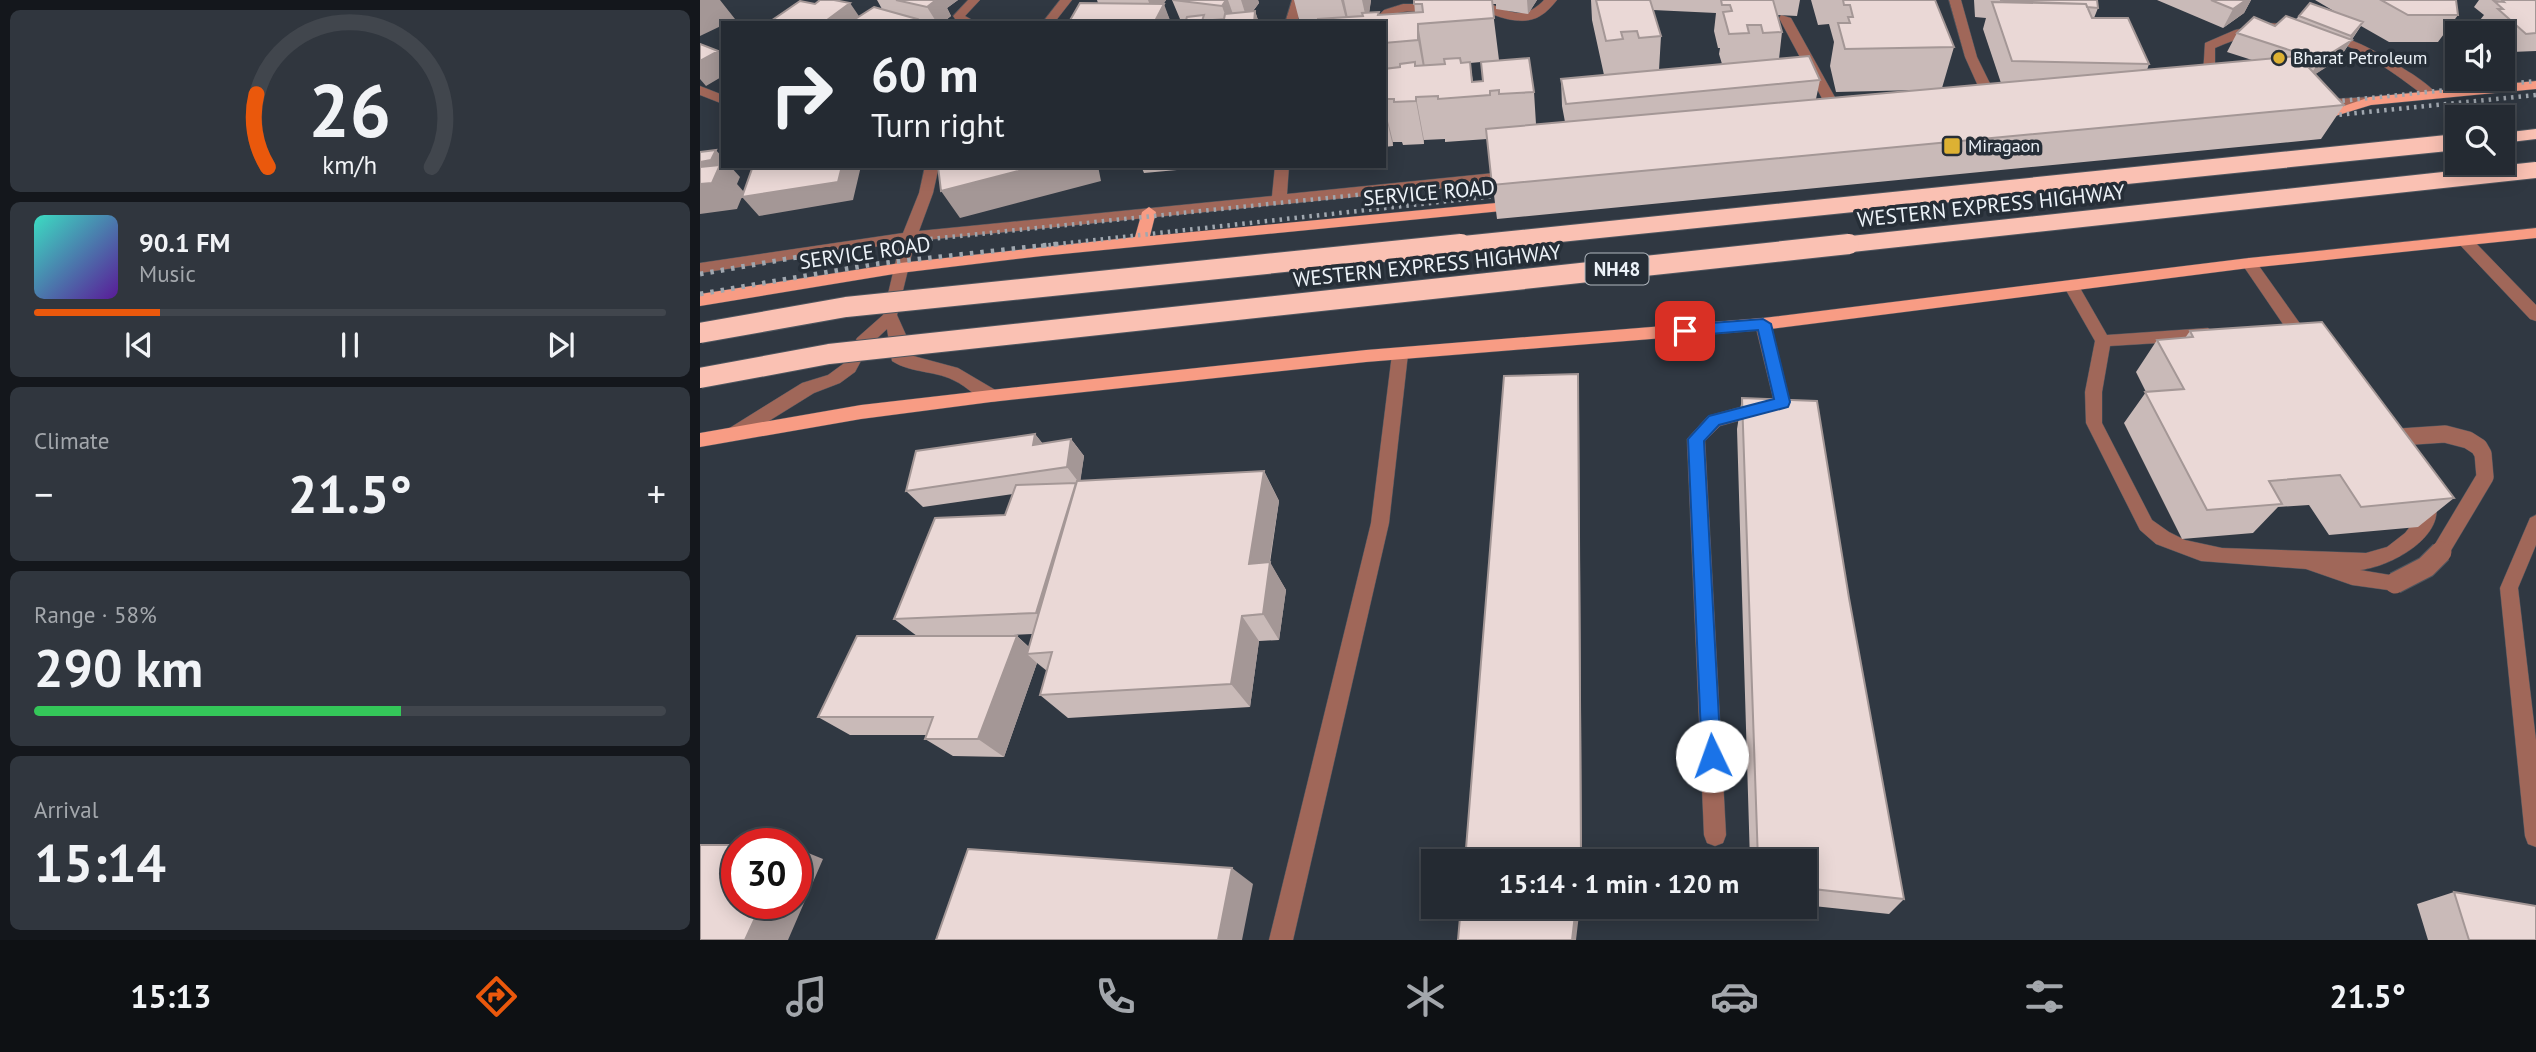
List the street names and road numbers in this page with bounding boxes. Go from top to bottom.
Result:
street label: SERVICE ROAD [1362,173,1496,212]
street label: WESTERN EXPRESS HIGHWAY [1856,178,2126,233]
street label: SERVICE ROAD [798,230,932,275]
street label: WESTERN EXPRESS HIGHWAY [1292,238,1562,293]
road number: NH48 [1586,254,1648,284]

